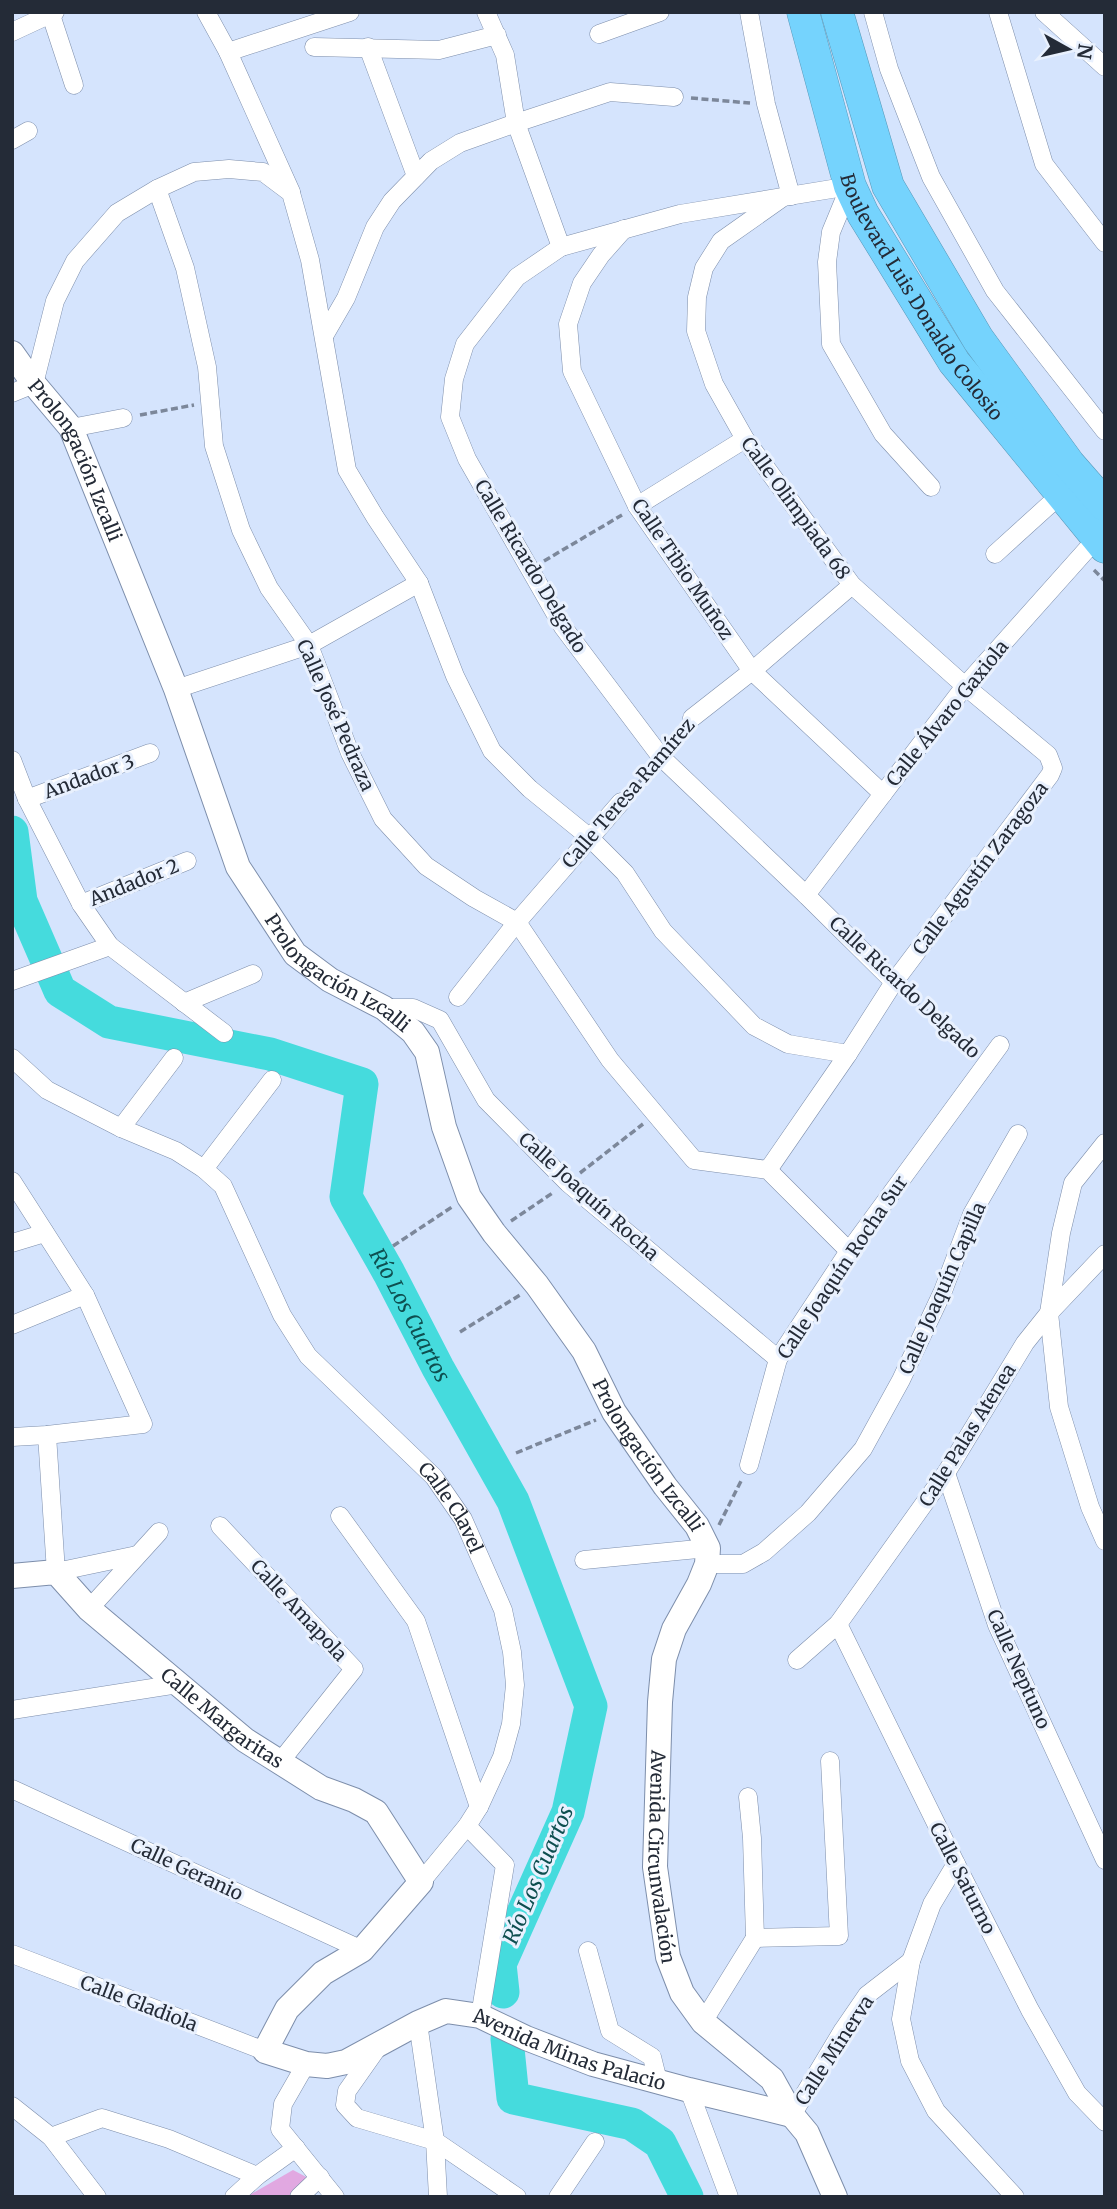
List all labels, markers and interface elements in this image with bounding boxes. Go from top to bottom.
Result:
north arrow [1033,14,1103,84]
text: N [1072,42,1098,60]
street label: Boulevard Luis Donaldo Colosio [835,171,1008,425]
street label: Prolongación Izcalli [23,374,127,545]
street label: Calle Olimpiada 68 [736,432,856,584]
street label: Calle Ricardo Delgado [470,475,592,657]
street label: Calle Tibio Muñoz [627,494,739,644]
street label: Calle José Pedraza [292,635,380,795]
street label: Calle Álvaro Gaxiola [881,635,1013,791]
street label: Calle Teresa Ramírez [556,713,700,873]
street label: Andador 3 [40,749,137,804]
street label: Calle Agustín Zaragoza [907,777,1053,959]
street label: Andador 2 [85,853,182,911]
street label: Prolongación Izcalli [260,909,415,1037]
street label: Calle Ricardo Delgado [824,911,986,1063]
street label: Calle Joaquín Rocha [514,1127,664,1265]
street label: Calle Joaquín Rocha Sur [772,1170,913,1363]
street label: Calle Joaquín Capilla [893,1198,991,1378]
water label: Río Los Cuartos [364,1243,457,1387]
street label: Calle Palas Atenea [913,1359,1021,1511]
street label: Prolongación Izcalli [587,1375,710,1535]
street label: Calle Clavel [413,1457,488,1557]
street label: Calle Amapola [246,1554,352,1666]
street label: Calle Neptuno [982,1606,1056,1732]
street label: Calle Margaritas [156,1662,288,1773]
street label: Avenida Circunvalación [643,1749,681,1965]
water label: Río Los Cuartos [497,1802,579,1948]
street label: Calle Saturno [925,1818,1001,1938]
street label: Calle Geranio [127,1832,247,1906]
street label: Calle Gladiola [77,1970,201,2036]
street label: Calle Minerva [790,1990,878,2110]
street label: Avenida Minas Palacio [470,2003,668,2095]

